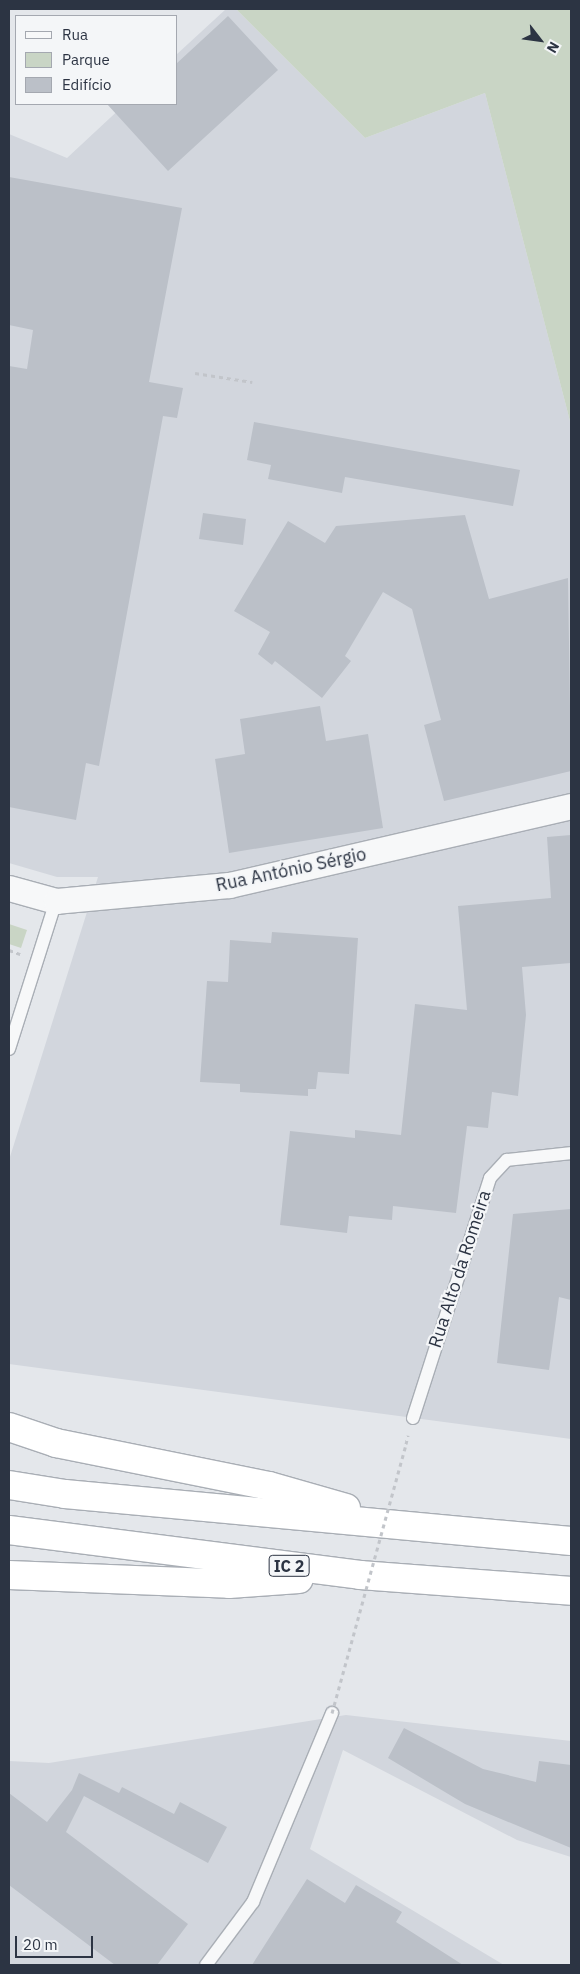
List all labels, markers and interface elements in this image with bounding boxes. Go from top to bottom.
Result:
legend [15,15,178,105]
north arrow [515,15,565,65]
text: Rua [62,25,88,44]
text: N [543,39,563,56]
text: Parque [62,50,110,69]
text: Edifício [62,75,111,94]
street label: Rua António Sérgio [214,843,368,897]
street label: Rua Alto da Romeira [424,1187,496,1351]
road number: IC 2 [268,1552,310,1580]
scale bar [18,1926,95,1958]
text: 20 m [23,1935,58,1954]

